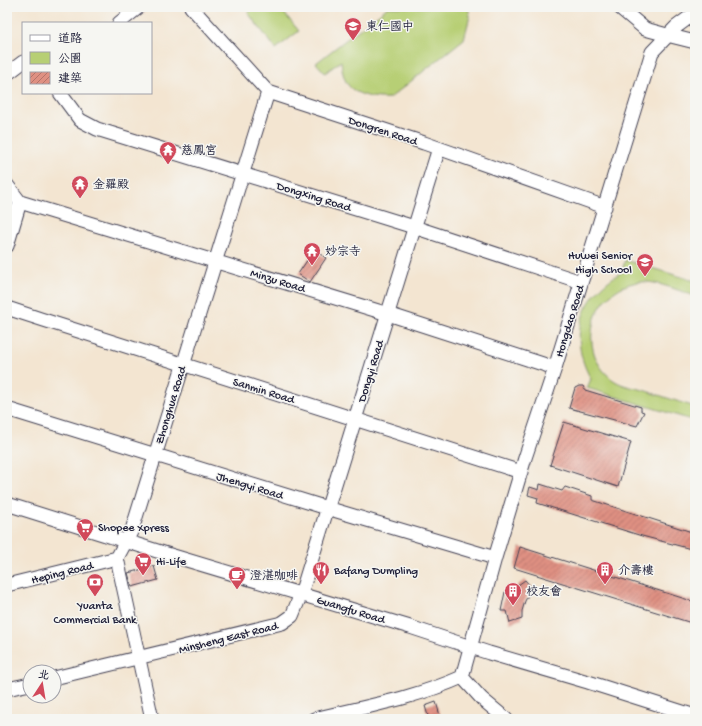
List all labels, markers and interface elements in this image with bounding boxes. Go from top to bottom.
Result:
school or university icon: 東仁國中 [343,16,363,41]
place label: 東仁國中 [366,20,414,35]
legend [22,22,152,94]
text: 道路 [58,32,82,47]
text: 公園 [58,52,82,67]
text: 建築 [58,72,82,87]
street label: Dongren Road [345,114,420,150]
temple icon: 慈鳳宮 [158,140,178,165]
place label: 慈鳳宮 [181,144,217,159]
temple icon: 金羅殿 [70,174,90,199]
place label: 金羅殿 [93,178,129,193]
street label: Dongxing Road [274,180,353,216]
temple icon: 妙宗寺 [302,241,322,266]
place label: 妙宗寺 [325,245,361,260]
place label: Huwei Senior High School [568,250,634,278]
school or university icon: Huwei Senior High School [635,252,655,277]
street label: Minzu Road [248,267,307,297]
street label: Hongdao Road [553,283,589,359]
street label: Dongyi Road [356,338,388,405]
street label: Zhonghua Road [153,364,191,446]
street label: Sanmin Road [231,376,297,408]
street label: Jhengyi Road [214,470,285,504]
supermarket icon: Shopee Xpress [75,517,95,542]
place label: Shopee Xpress [98,522,169,536]
supermarket icon: Hi-Life [133,551,153,576]
place label: Hi-Life [156,556,187,570]
street label: Heping Road [30,559,96,588]
restaurant icon: Bafang Dumpling [311,560,331,585]
building icon: 介壽樓 [595,560,615,585]
place label: 介壽樓 [618,564,654,579]
cafe icon: 澄湛咖啡 [227,565,247,590]
place label: Bafang Dumpling [333,565,418,579]
place label: 澄湛咖啡 [250,569,298,584]
bank icon: Yuanta Commercial Bank [85,572,105,597]
building icon: 校友會 [503,581,523,606]
place label: 校友會 [526,585,562,600]
street label: Guangfu Road [315,594,387,628]
place label: Yuanta Commercial Bank [54,600,138,628]
street label: Minsheng East Road [178,620,280,658]
north arrow [22,664,62,704]
text: 北 [37,669,50,683]

